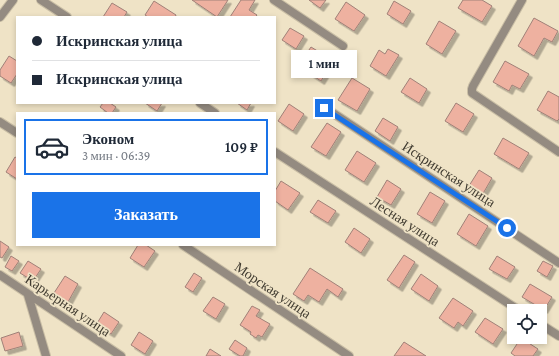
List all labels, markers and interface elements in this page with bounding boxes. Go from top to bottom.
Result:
text: Искринская улица [56,33,183,49]
callout: 1 мин [291,50,357,78]
text: 1 мин [309,56,339,71]
text: Искринская улица [56,71,183,87]
route end [315,99,333,117]
icon: car [34,129,70,165]
text: Эконом [82,131,134,147]
street label: Искринская улица [399,138,499,210]
text: 109 ₽ [225,139,258,155]
text: 3 мин · 06:39 [82,148,150,163]
button: Заказать [32,192,260,238]
street label: Лесная улица [367,193,443,250]
route start [498,219,516,237]
street label: Морская улица [232,259,315,322]
street label: Карьерная улица [22,271,114,340]
map controls [507,304,547,344]
button: locate [507,304,547,344]

